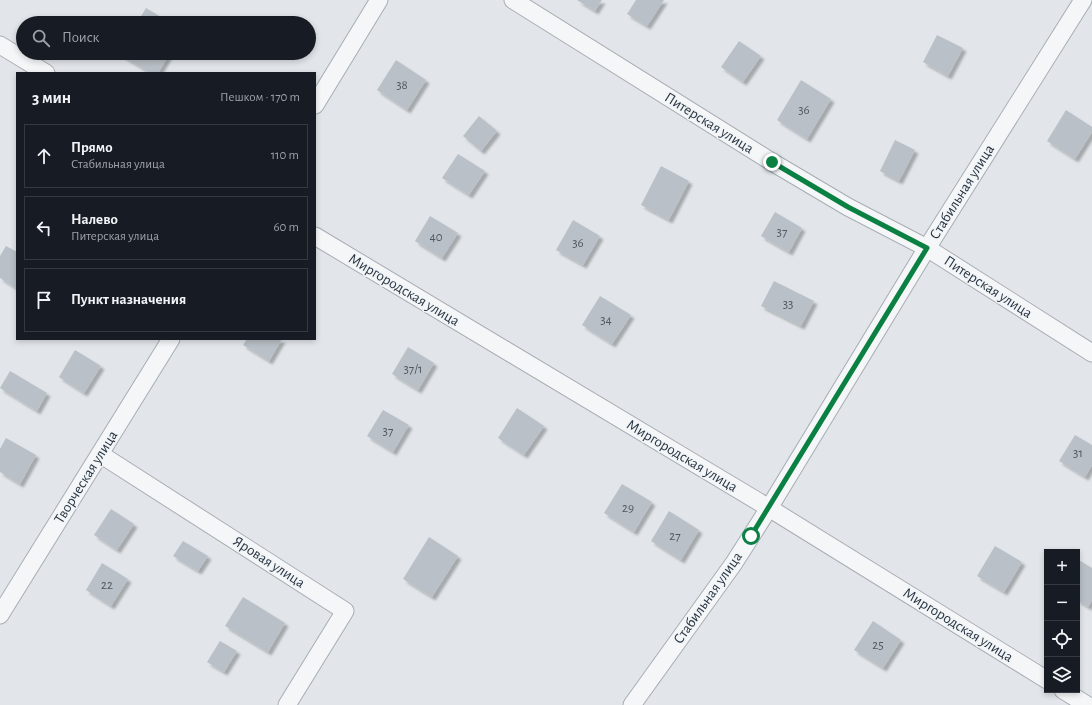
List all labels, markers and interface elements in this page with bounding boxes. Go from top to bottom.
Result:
search box [16,16,316,60]
icon: search [30,27,52,49]
text: Поиск [62,30,100,45]
house number: 38 [396,79,408,92]
text: 3 мин [32,89,71,106]
street label: Питерская улица [662,90,756,156]
text: Пешком · 170 m [220,91,300,104]
house number: 36 [798,104,810,117]
text: Прямо [71,140,113,155]
street label: Стабильная улица [927,142,997,242]
icon: ahead [33,145,55,167]
text: 110 m [271,149,299,162]
route end [763,153,781,171]
text: Стабильная улица [71,158,165,171]
text: Налево [71,212,118,227]
icon: left [33,217,55,239]
text: 60 m [273,221,299,234]
house number: 37 [777,226,788,239]
text: Питерская улица [71,230,159,243]
house number: 40 [429,231,443,244]
house number: 36 [572,237,584,250]
street label: Миргородская улица [346,251,462,329]
street label: Питерская улица [941,253,1035,321]
icon: arrive [33,289,55,311]
text: Пункт назначения [71,292,186,307]
house number: 33 [783,298,793,311]
house number: 34 [600,314,612,327]
house number: 37/1 [404,363,422,376]
street label: Миргородская улица [624,417,740,495]
house number: 37 [383,425,394,438]
street label: Творческая улица [52,428,121,526]
house number: 31 [1073,447,1083,460]
house number: 29 [622,502,634,515]
route start [742,527,760,545]
house number: 27 [669,530,681,543]
street label: Яровая улица [230,533,308,591]
street label: Стабильная улица [671,549,745,647]
map controls [1044,549,1080,693]
button: + [1044,549,1080,585]
house number: 22 [101,579,113,592]
street label: Миргородская улица [900,585,1016,665]
button: − [1044,585,1080,621]
button: locate [1044,621,1080,657]
house number: 25 [872,639,884,652]
button: layers [1044,657,1080,693]

